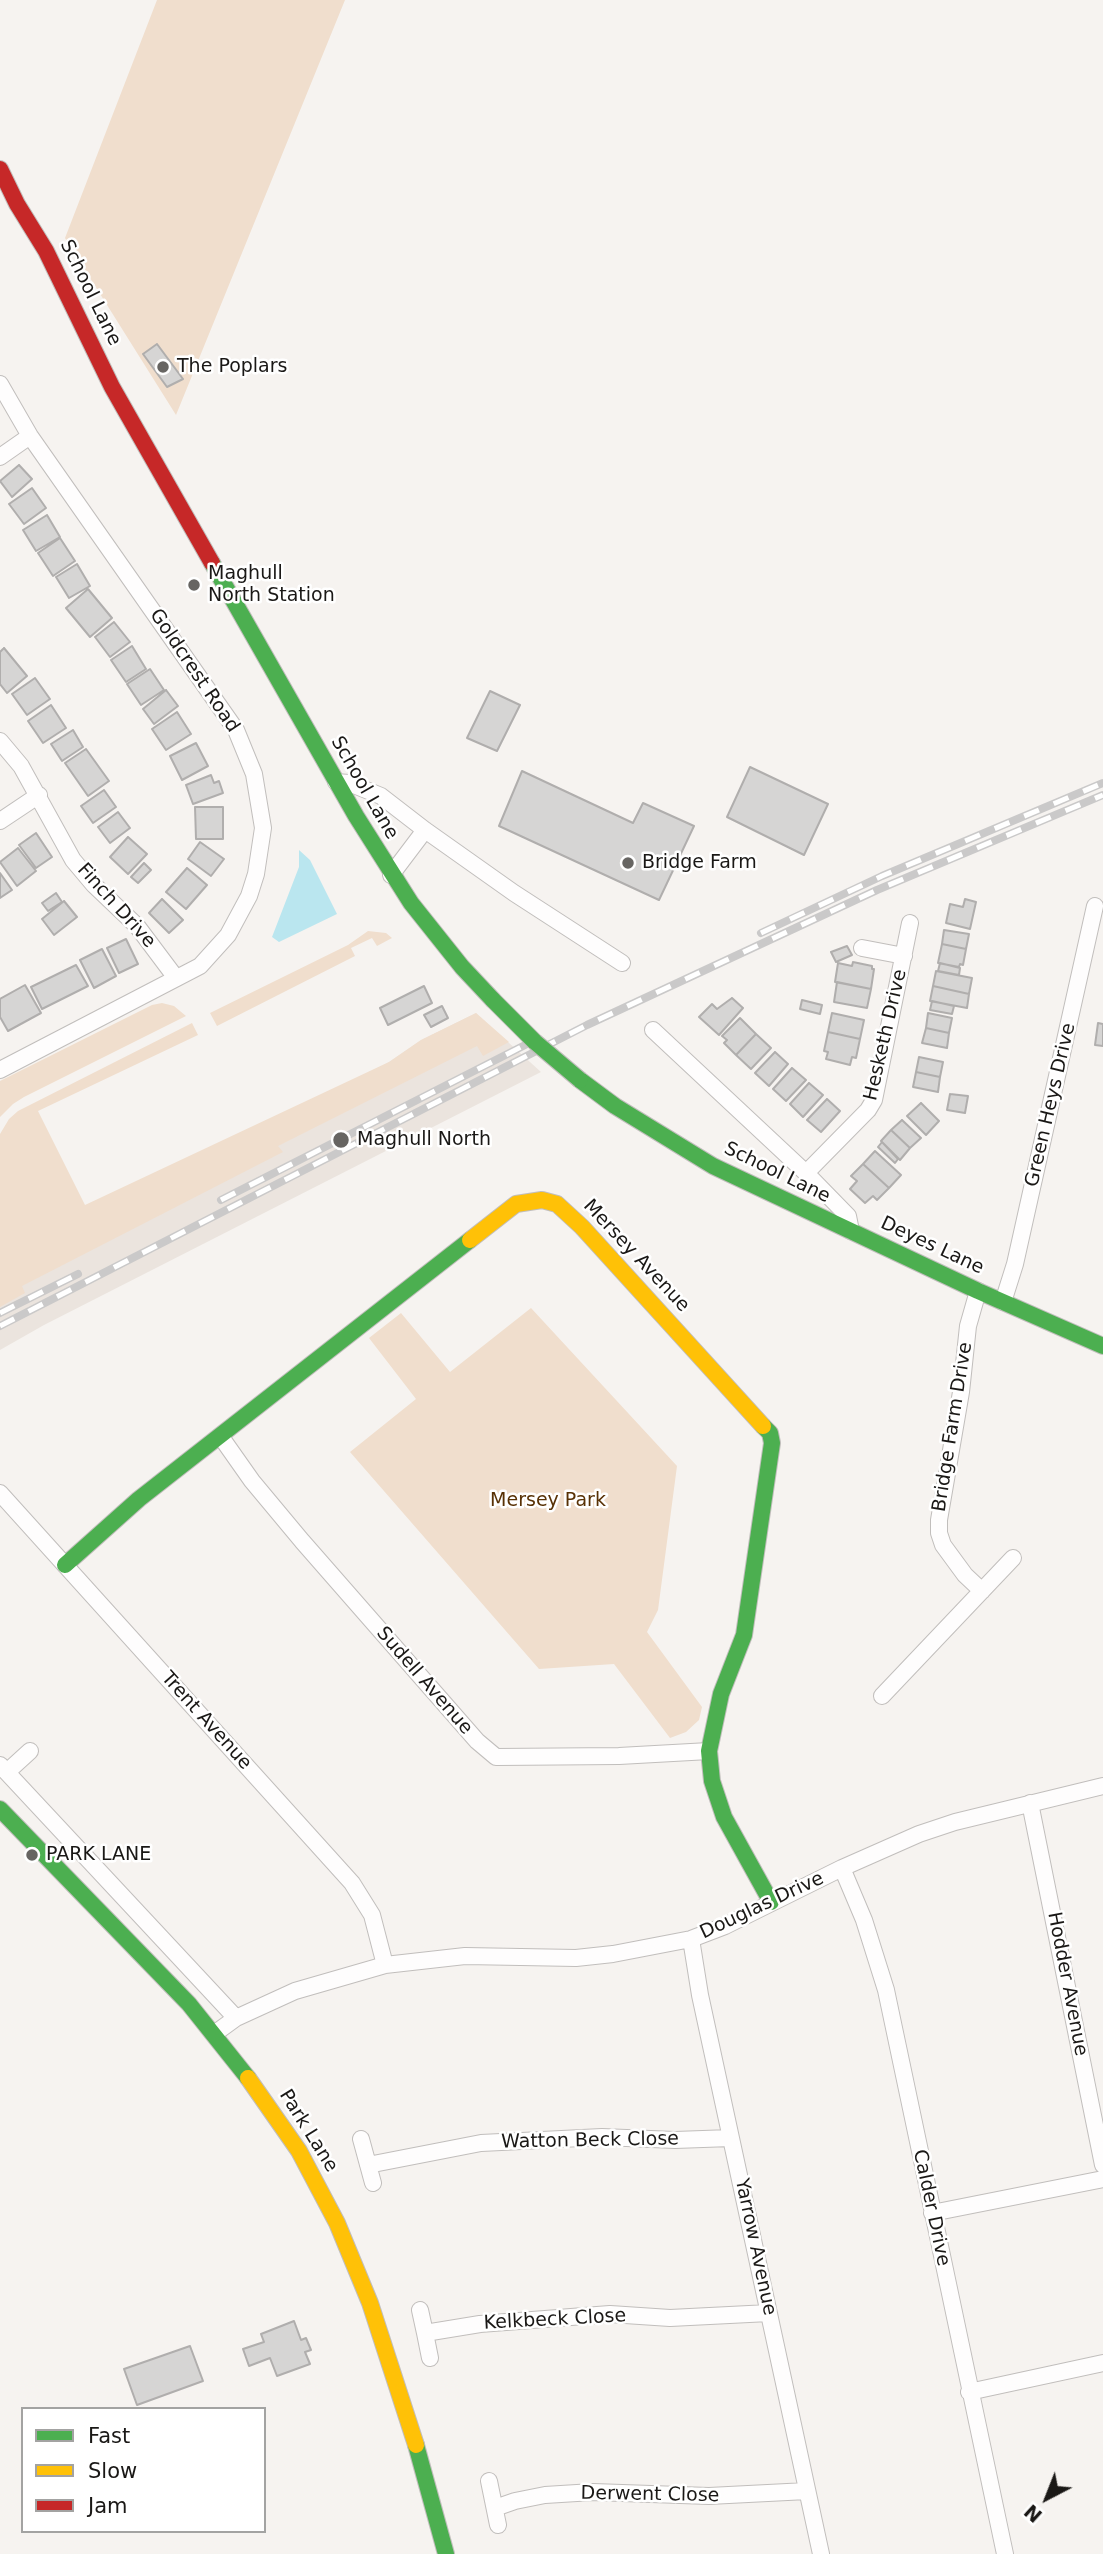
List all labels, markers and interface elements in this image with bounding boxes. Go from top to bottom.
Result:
street label: School Lane [55,236,125,350]
place label: The Poplars [177,356,287,378]
marker: The Poplars [155,359,171,375]
place label: Maghull North Station [208,563,335,607]
marker: Maghull North Station [186,577,202,593]
street label: Goldcrest Road [144,605,244,737]
street label: School Lane [325,732,403,844]
place label: Bridge Farm [642,852,757,874]
marker: Bridge Farm [620,855,636,871]
street label: Finch Drive [72,859,160,953]
street label: Hesketh Drive [860,967,912,1103]
street label: Green Heys Drive [1021,1021,1081,1189]
place label: Maghull North [357,1129,491,1151]
marker: Maghull North [331,1130,351,1150]
street label: School Lane [720,1138,834,1208]
street label: Mersey Avenue [578,1195,694,1317]
street label: Deyes Lane [877,1212,987,1280]
street label: Bridge Farm Drive [928,1341,978,1513]
park label: Mersey Park [490,1490,606,1512]
street label: Sudell Avenue [371,1623,477,1739]
street label: Trent Avenue [156,1667,256,1775]
place label: PARK LANE [46,1844,151,1866]
marker: PARK LANE [24,1847,40,1863]
street label: Douglas Drive [697,1867,827,1945]
street label: Hodder Avenue [1042,1910,1092,2058]
street label: Park Lane [274,2085,342,2177]
street label: Watton Beck Close [501,2128,679,2154]
street label: Calder Drive [908,2148,954,2268]
street label: Yarrow Avenue [729,2177,781,2317]
street label: Kelkbeck Close [483,2305,627,2335]
legend [21,2407,266,2533]
text: Fast [88,2424,130,2448]
text: Slow [88,2459,137,2483]
north arrow [1012,2463,1082,2533]
street label: Derwent Close [580,2482,720,2508]
text: Jam [88,2494,128,2518]
text: N [1020,2500,1046,2527]

